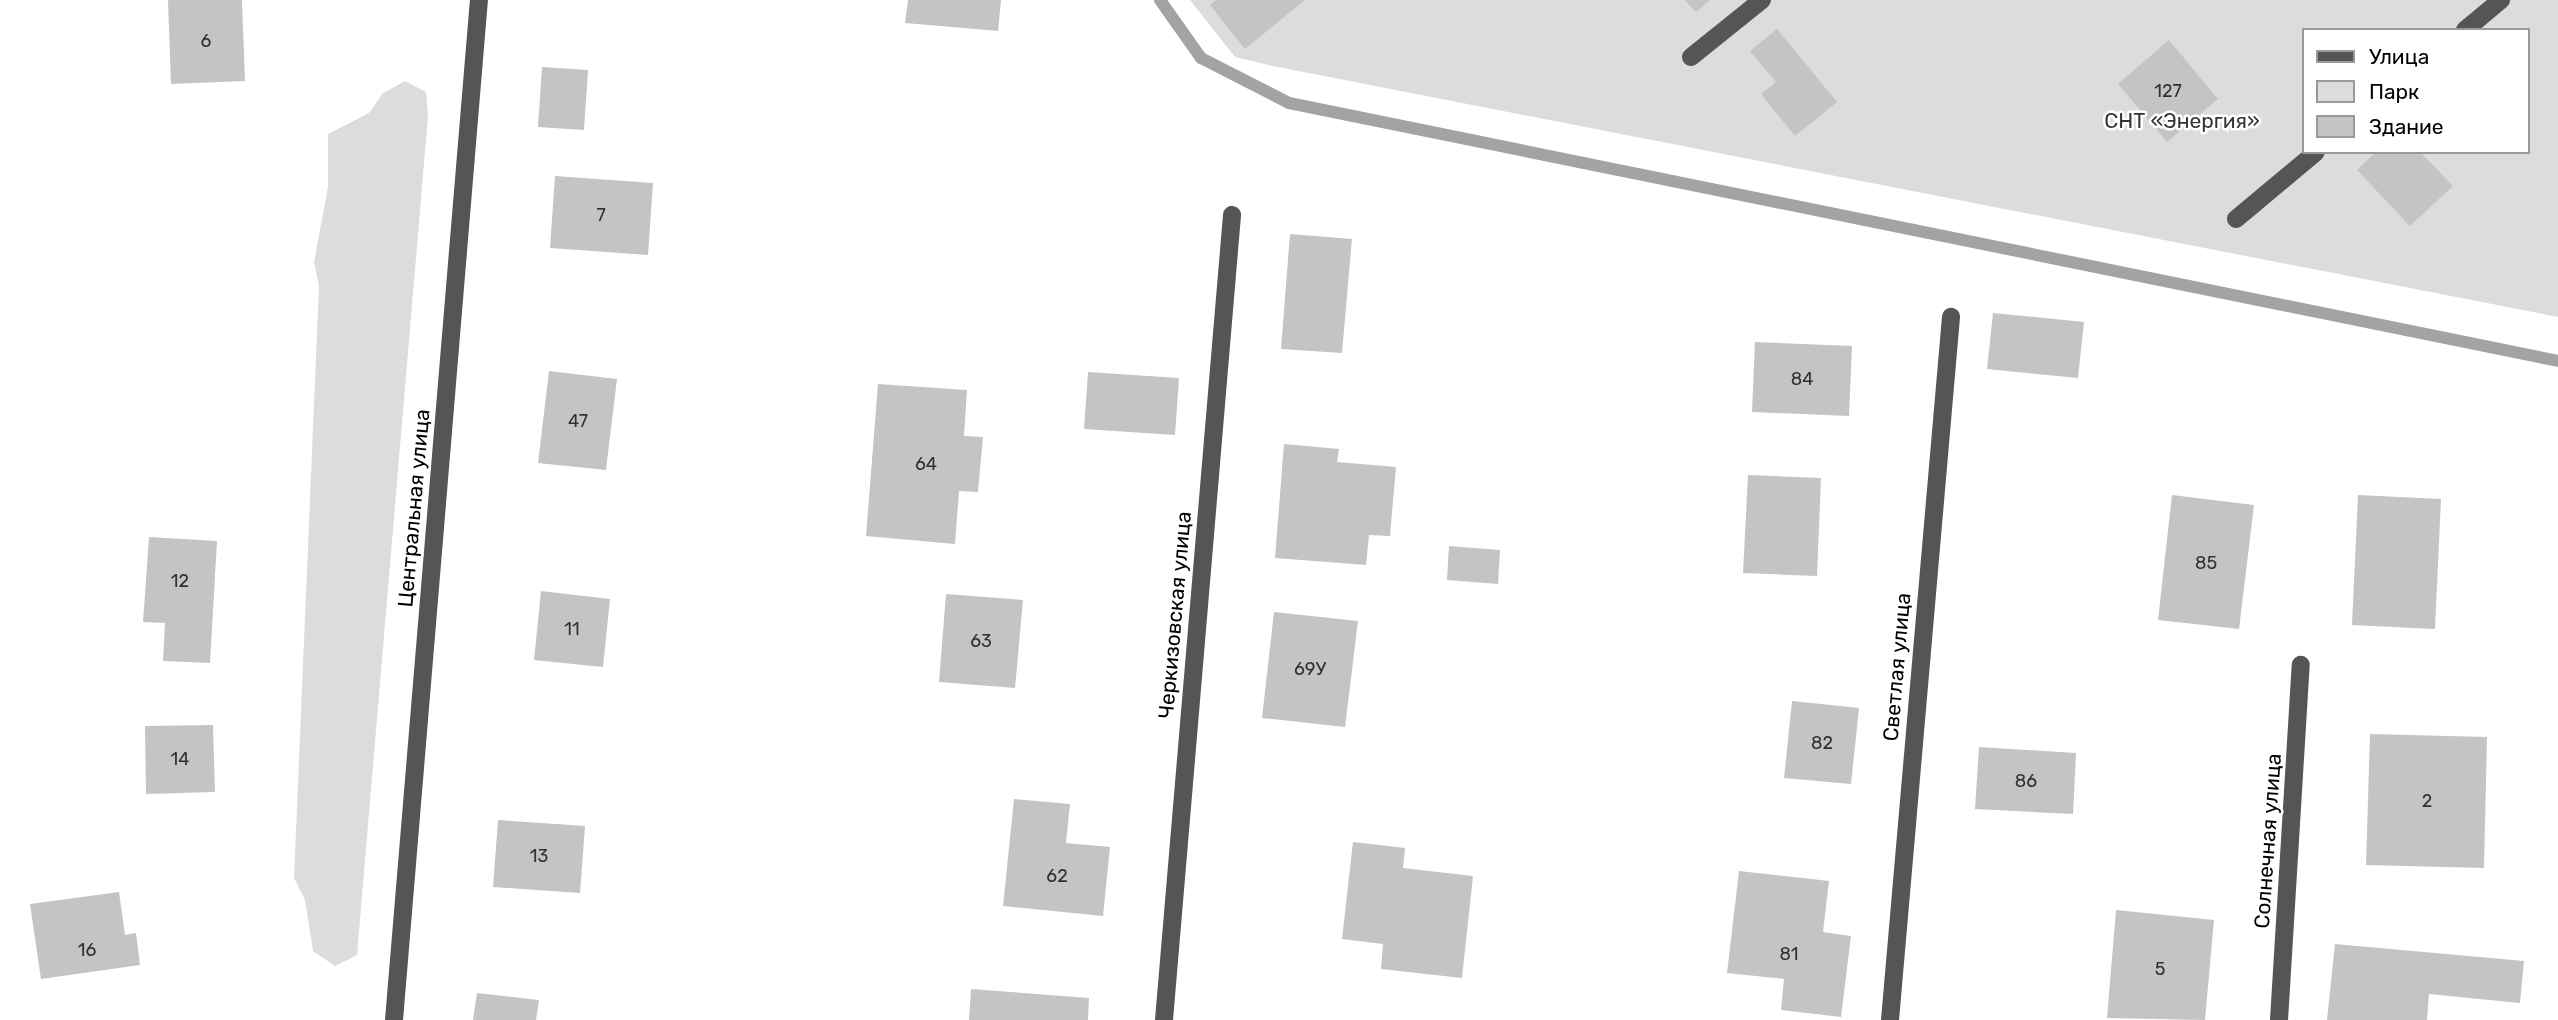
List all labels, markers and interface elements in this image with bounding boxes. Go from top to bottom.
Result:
legend [2302,28,2530,154]
house number: 6 [201,30,211,52]
text: Улица [2369,44,2429,69]
text: Парк [2369,79,2419,104]
house number: 127 [2154,80,2182,102]
park label: СНТ «Энергия» [2104,108,2260,134]
text: Здание [2369,114,2444,139]
house number: 7 [596,204,606,226]
house number: 84 [1791,368,1813,390]
street label: Центральная улица [393,408,435,608]
house number: 47 [568,410,588,432]
house number: 64 [915,453,937,475]
street label: Черкизовская улица [1153,510,1197,720]
house number: 85 [2195,552,2217,574]
house number: 12 [171,570,189,592]
street label: Светлая улица [1878,592,1916,742]
house number: 11 [564,618,580,640]
house number: 63 [970,630,992,652]
house number: 69У [1294,658,1326,680]
house number: 82 [1811,732,1833,754]
house number: 14 [171,748,189,770]
street label: Солнечная улица [2249,753,2287,929]
house number: 86 [2015,770,2037,792]
house number: 2 [2422,790,2432,812]
house number: 13 [530,845,548,867]
house number: 62 [1046,865,1068,887]
house number: 16 [78,939,96,961]
house number: 81 [1779,943,1799,965]
house number: 5 [2155,958,2165,980]

